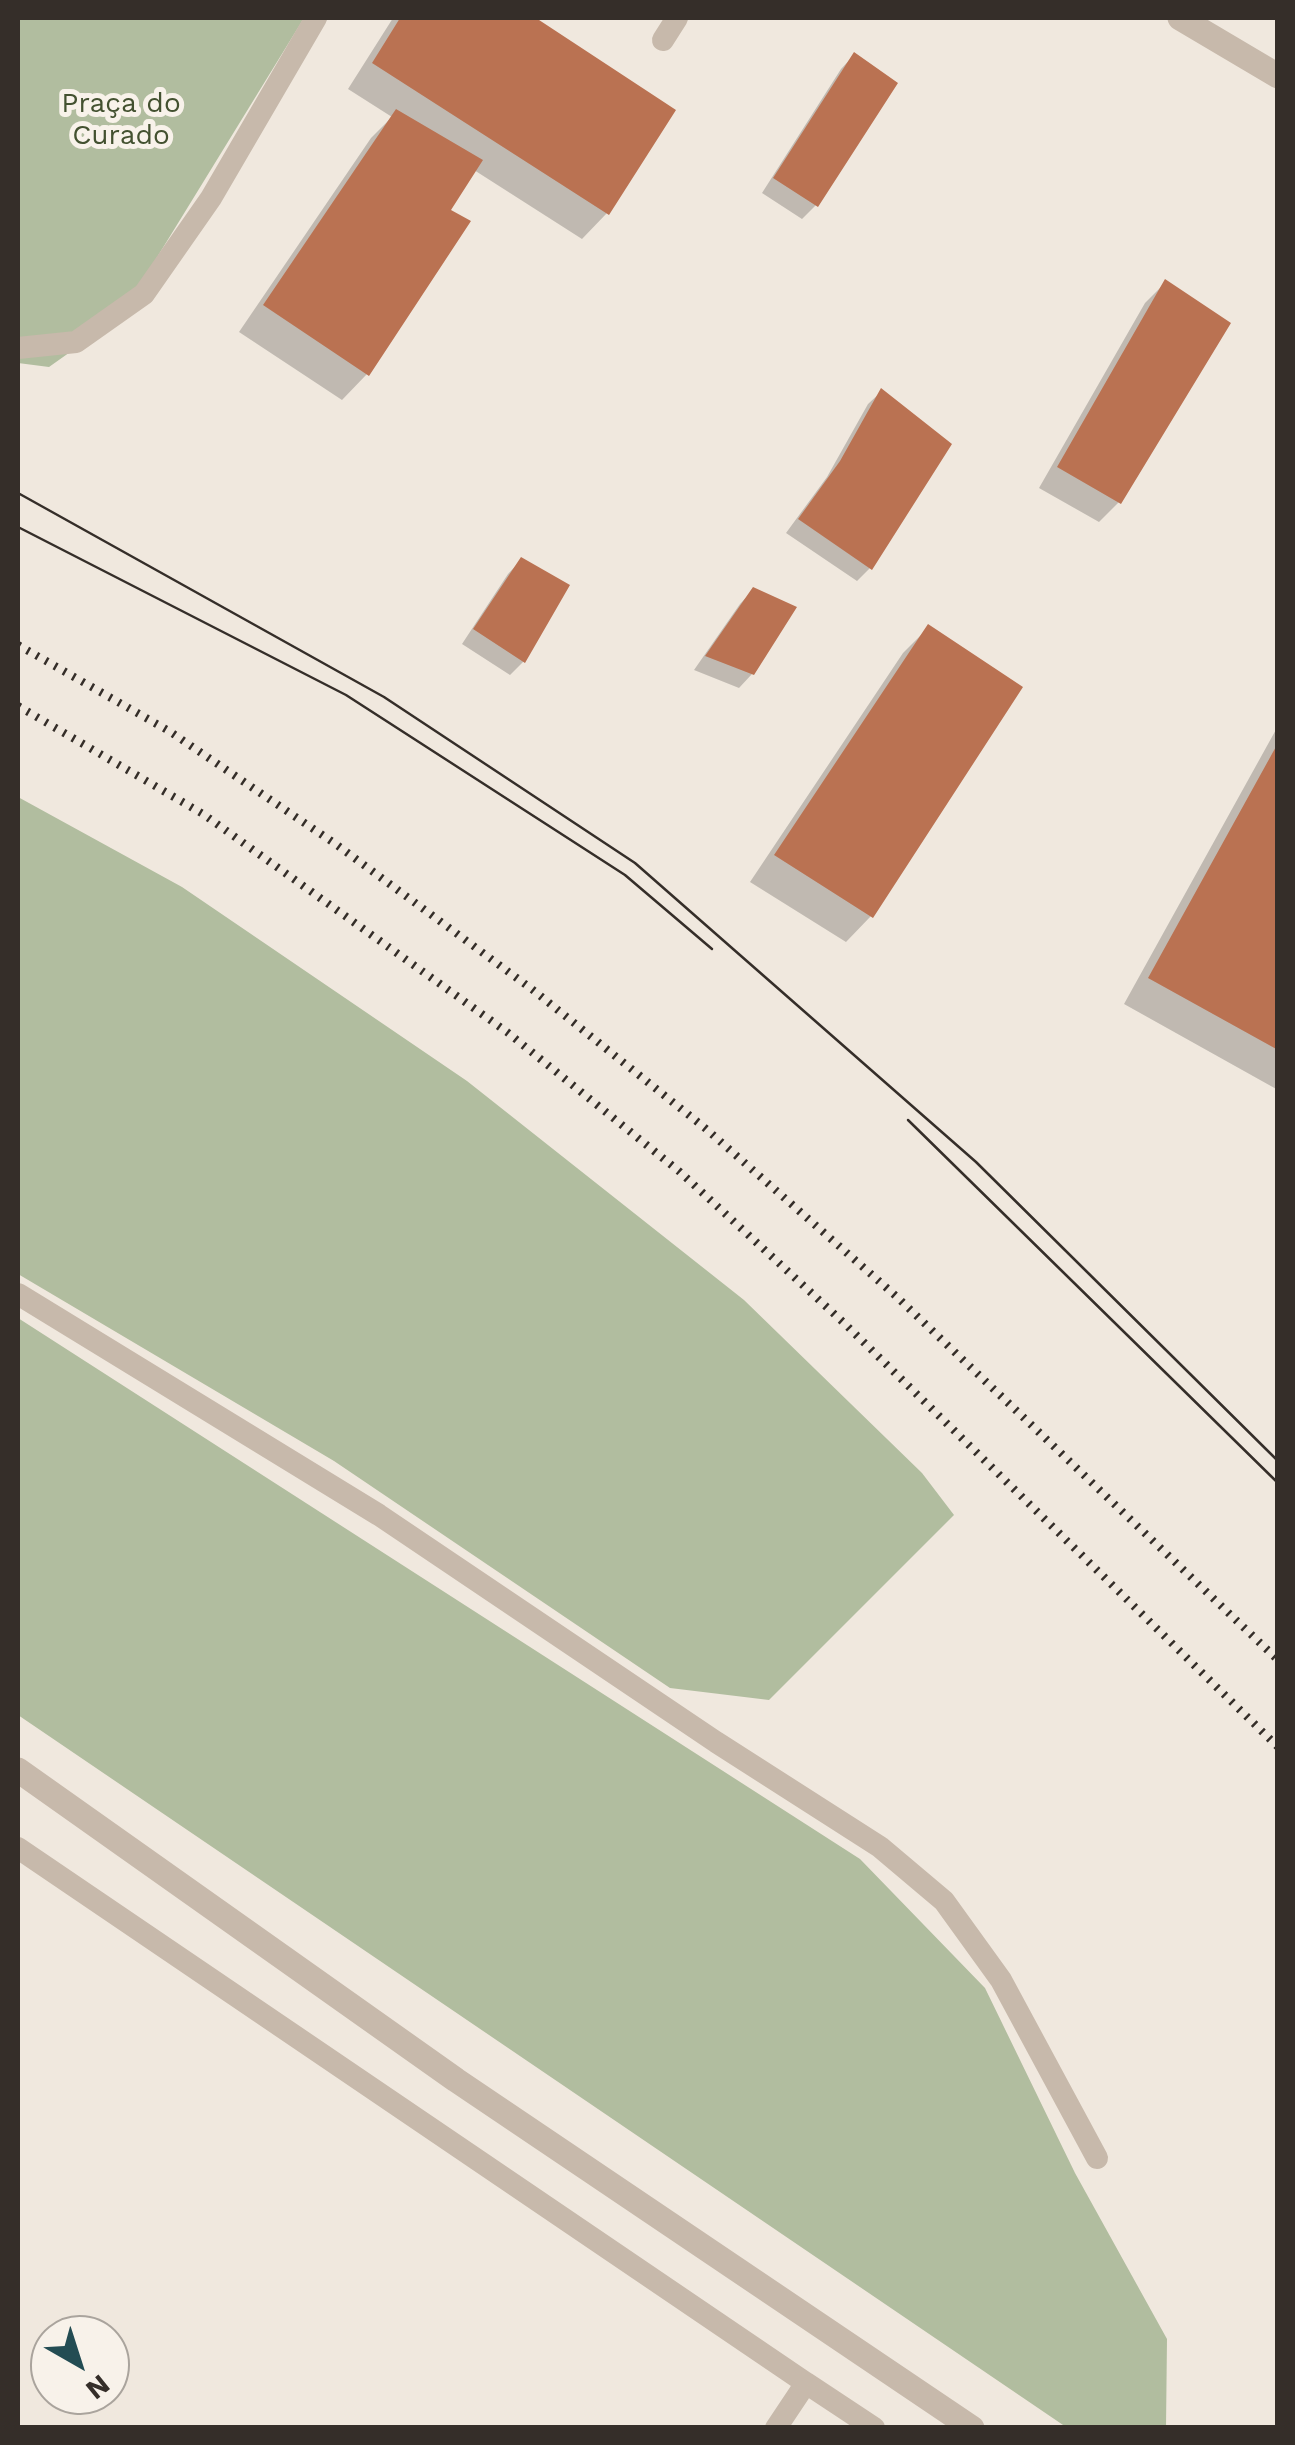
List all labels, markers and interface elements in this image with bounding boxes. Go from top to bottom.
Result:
park label: Praça do Curado [61,87,181,153]
north arrow [30,2315,130,2415]
text: N [79,2368,116,2407]

